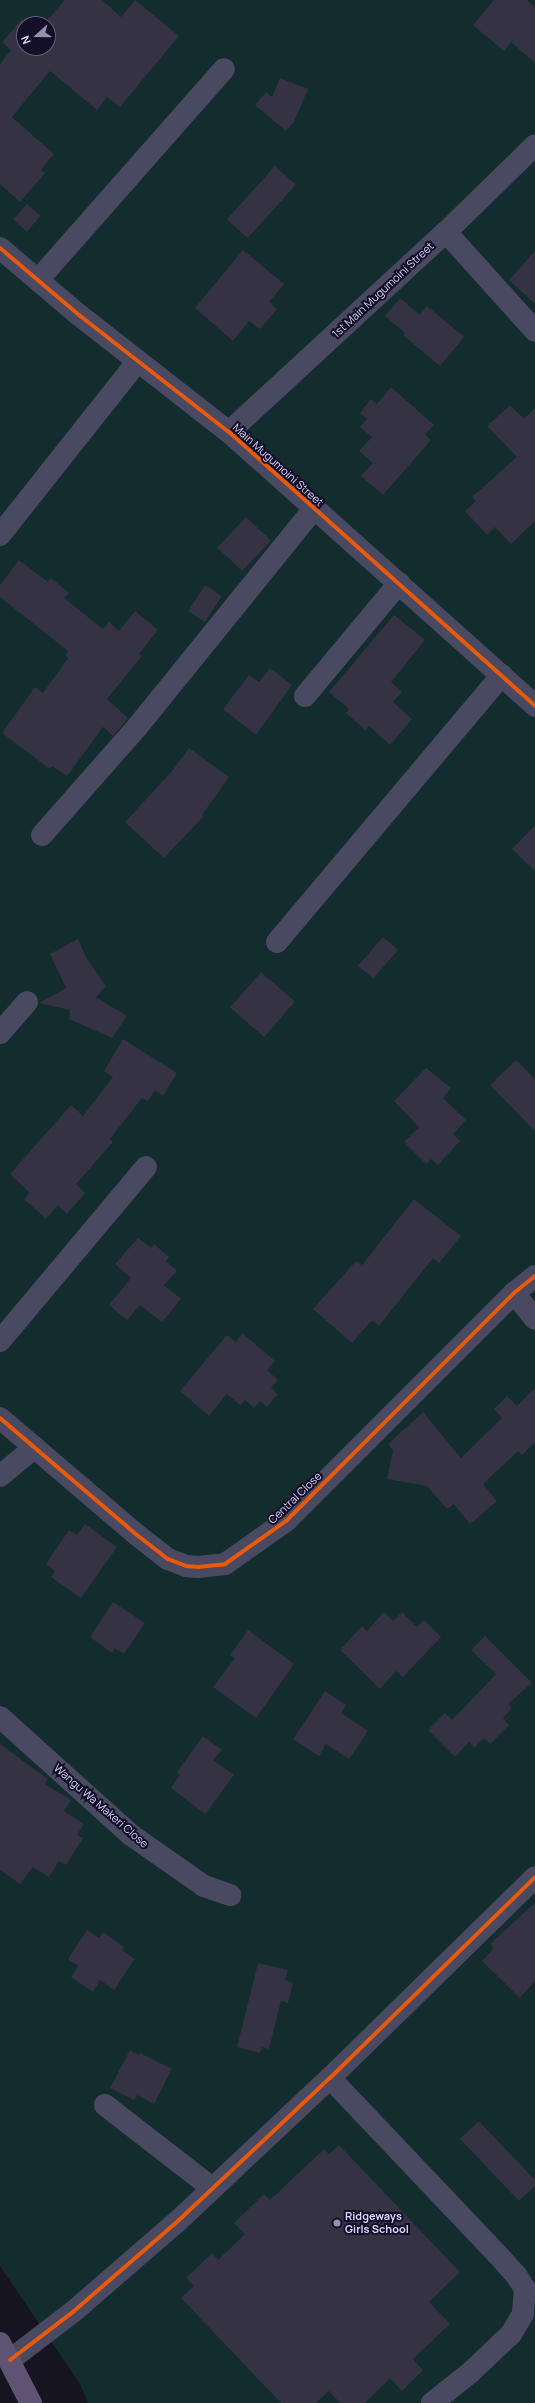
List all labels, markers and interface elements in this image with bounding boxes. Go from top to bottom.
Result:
north arrow [16,16,56,56]
text: N [17,34,34,46]
street label: 1st Main Mugumoini Street [329,239,437,341]
street label: Main Mugumoini Street [230,421,326,509]
street label: Central Close [266,1469,324,1527]
street label: Wangu Wa Makeri Close [51,1761,151,1851]
place label: Ridgeways Girls School [345,2210,409,2236]
marker: Ridgeways Girls School [332,2218,342,2228]

